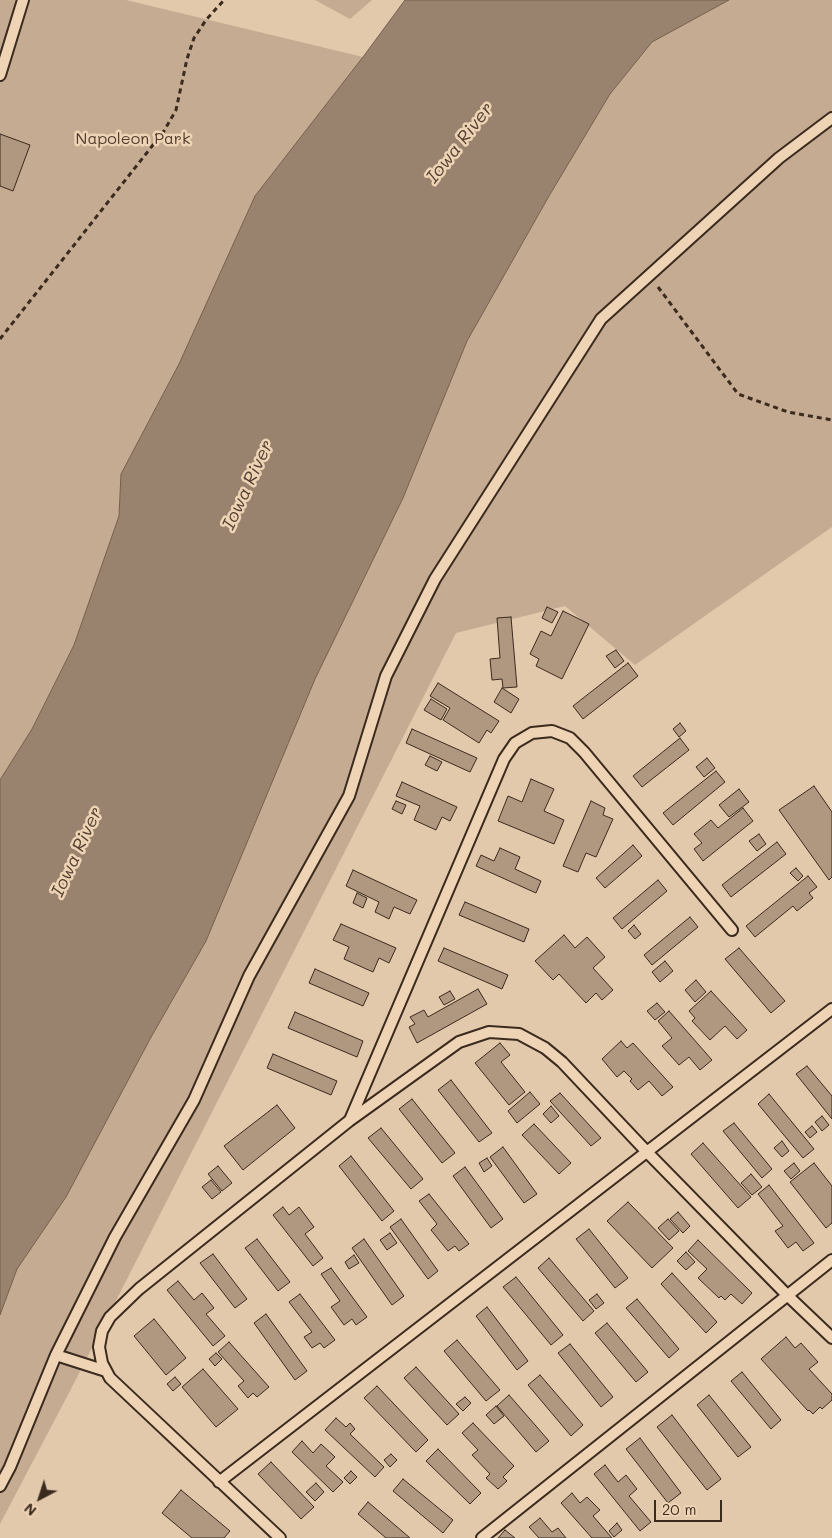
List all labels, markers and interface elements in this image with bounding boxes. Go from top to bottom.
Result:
water label: Iowa River [422,98,498,188]
park label: Napoleon Park [76,129,190,149]
water label: Iowa River [218,437,278,533]
water label: Iowa River [47,804,107,900]
north arrow [15,1473,65,1523]
scale bar [657,1490,724,1522]
text: N [20,1499,40,1521]
text: 20 m [662,1499,696,1519]

